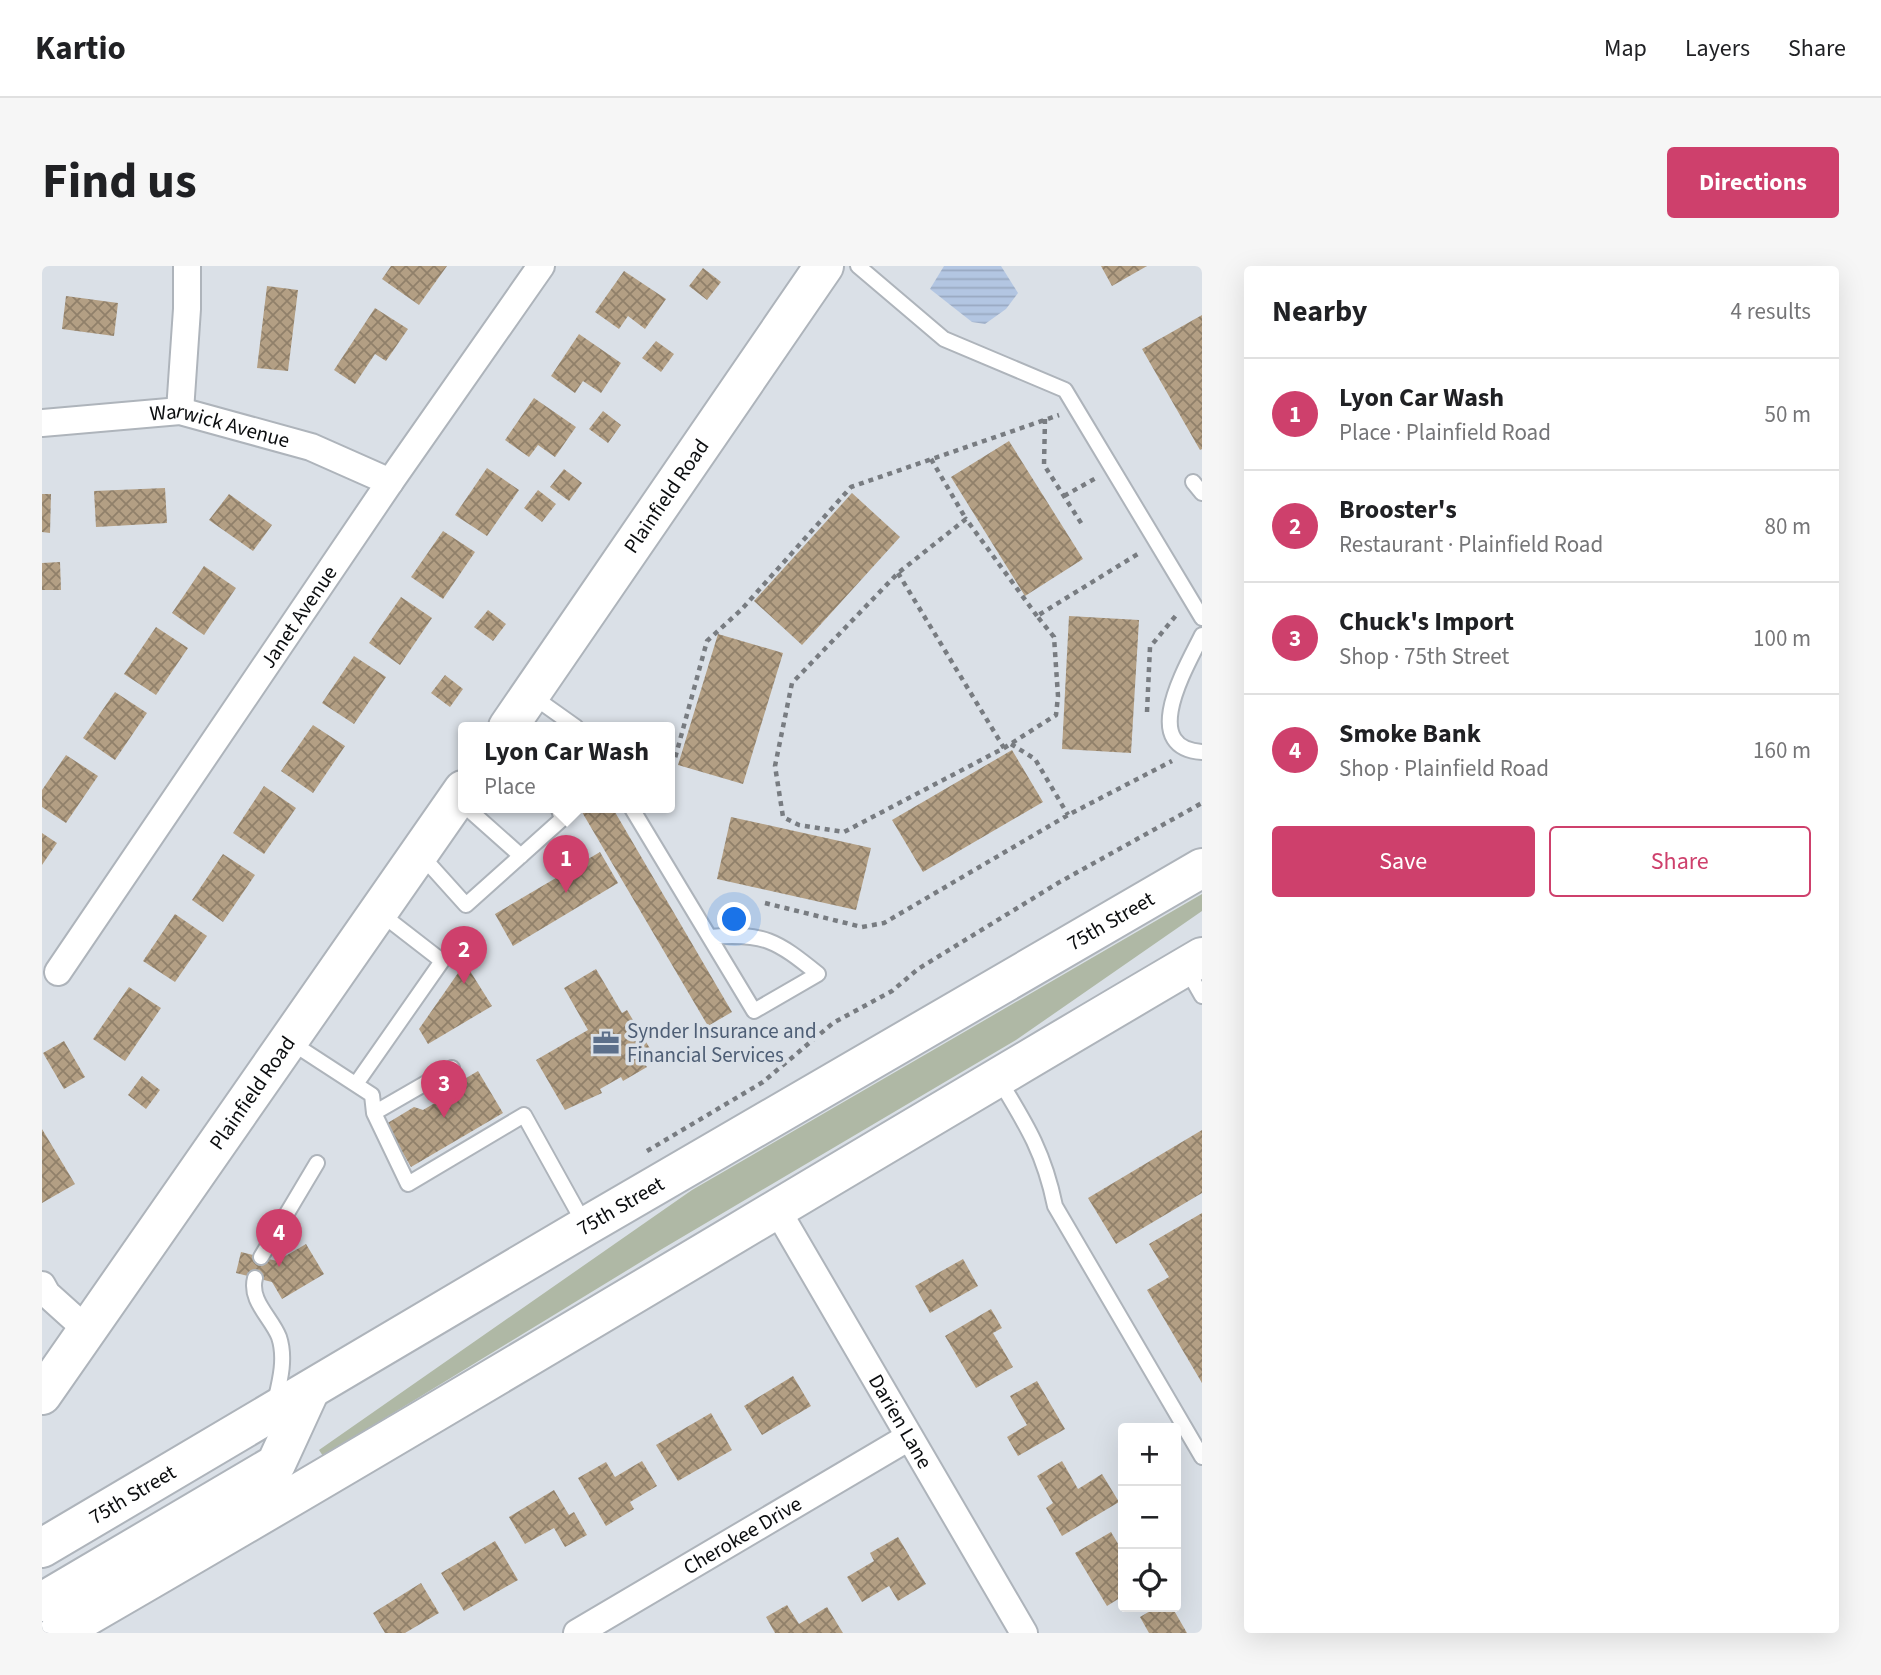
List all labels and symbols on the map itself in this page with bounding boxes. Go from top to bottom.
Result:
street label: Warwick Avenue [148,396,293,455]
street label: Plainfield Road [616,433,716,559]
street label: Janet Avenue [253,559,344,674]
pin: 1 [543,835,589,893]
street label: 75th Street [1062,884,1160,958]
your location [717,902,751,936]
pin: 2 [441,926,487,984]
place label: Synder Insurance and Financial Services [627,1016,817,1070]
office icon: Synder Insurance and Financial Services [591,1028,621,1058]
street label: Plainfield Road [202,1030,302,1156]
pin: 3 [421,1060,467,1118]
street label: 75th Street [571,1169,670,1243]
pin: 4 [256,1209,302,1267]
street label: Darien Lane [861,1368,940,1474]
street label: 75th Street [83,1457,181,1532]
street label: Cherokee Drive [677,1489,807,1582]

